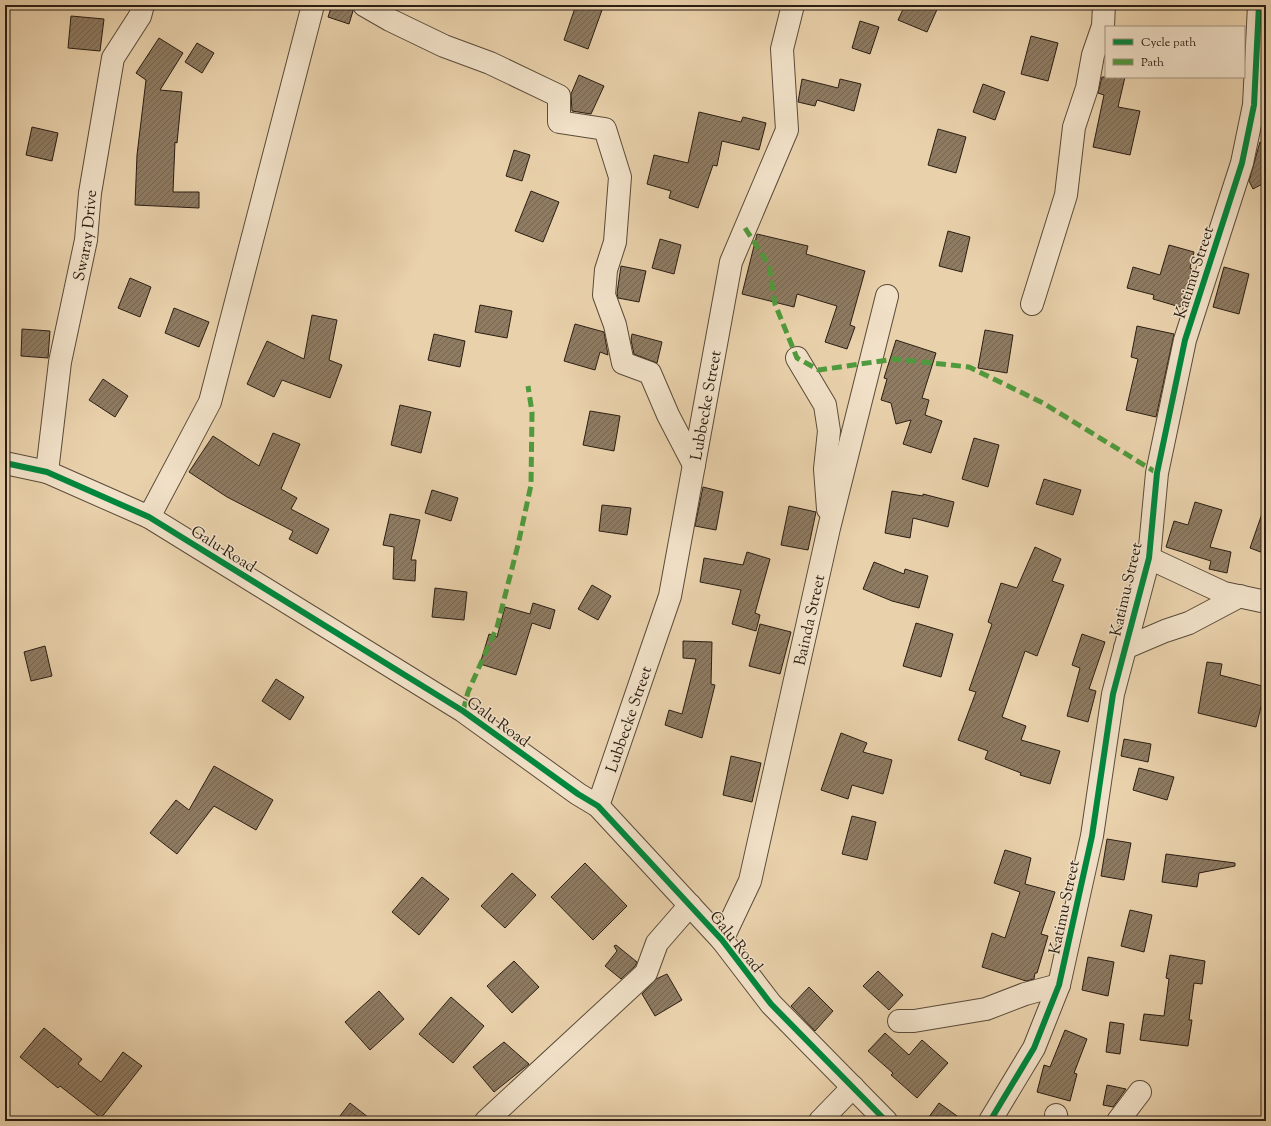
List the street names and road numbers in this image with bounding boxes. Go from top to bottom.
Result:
street label: Swaray Drive [69,189,104,283]
street label: Katimu Street [1170,223,1221,322]
street label: Lubbecke Street [686,348,729,462]
street label: Galu Road [185,521,260,579]
street label: Katimu Street [1105,540,1150,639]
street label: Bainda Street [790,572,832,668]
street label: Lubbecke Street [601,663,659,776]
street label: Galu Road [461,692,534,754]
street label: Katimu Street [1044,858,1087,957]
street label: Galu Road [703,907,767,978]

